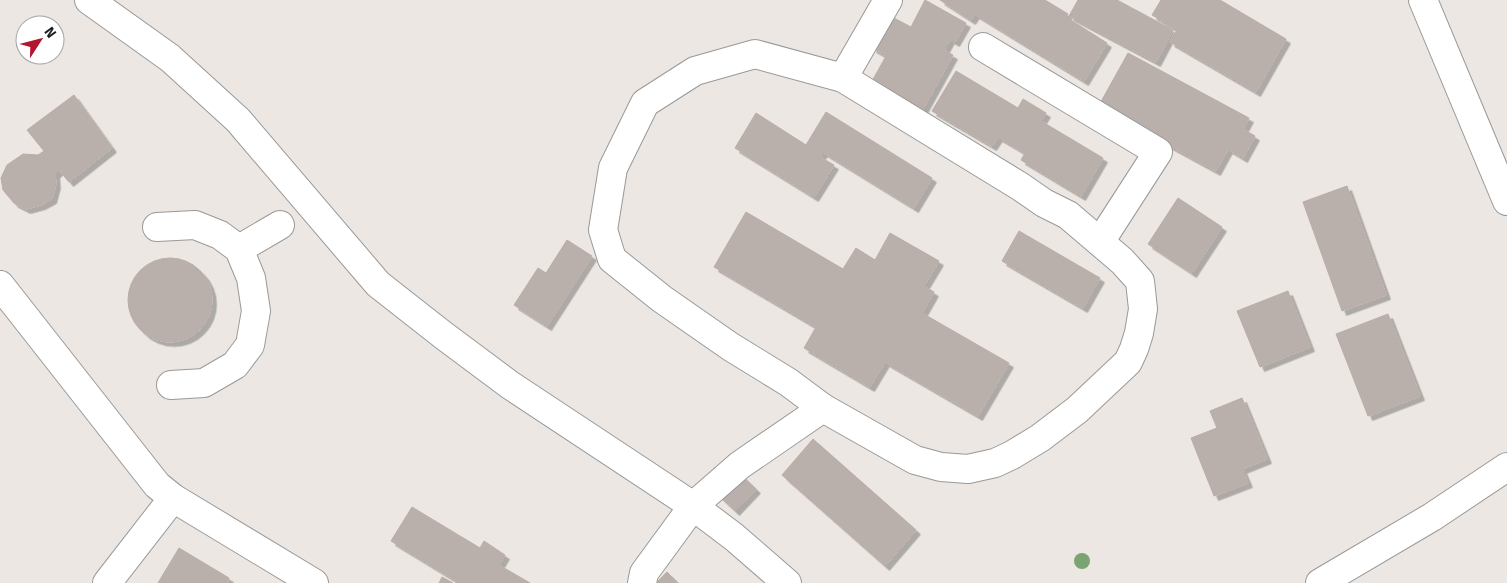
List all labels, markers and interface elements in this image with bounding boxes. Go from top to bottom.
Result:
north arrow [15,15,65,65]
text: N [41,24,60,41]

